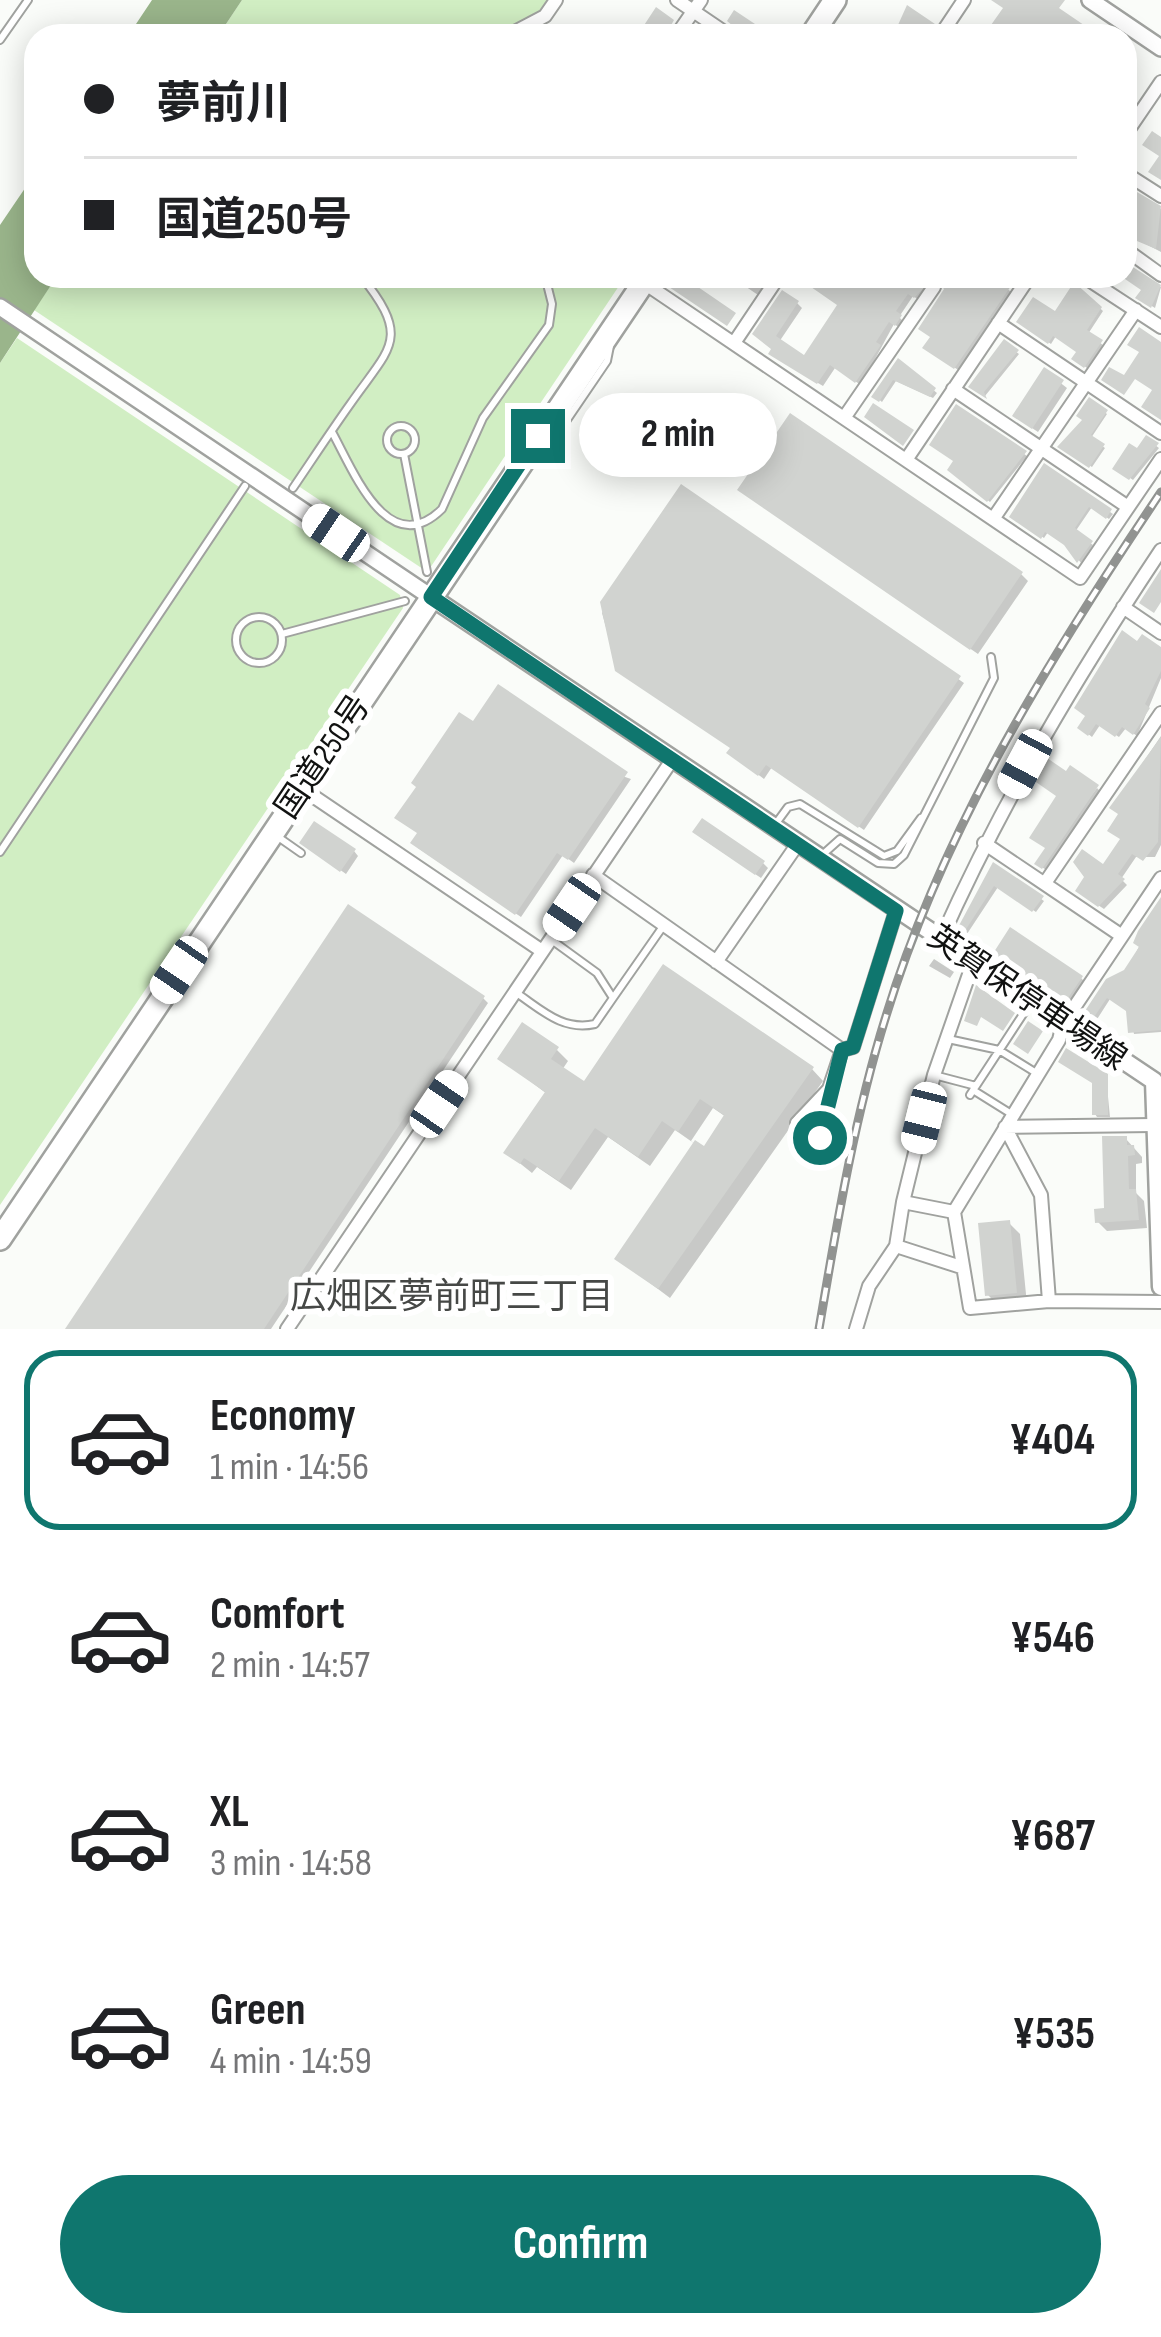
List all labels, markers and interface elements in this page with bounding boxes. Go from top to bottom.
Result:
text: 夢前川 [156,77,291,132]
text: 国道250号 [156,193,352,248]
callout: 2 min [580,394,778,478]
route end [511,409,565,463]
text: 2 min [641,411,715,458]
car [296,498,376,568]
street label: 国道250号 [267,688,379,826]
car [992,724,1058,804]
car [537,867,607,947]
street label: 英賀保停車場線 [920,917,1134,1079]
car [144,930,214,1010]
car [404,1064,474,1144]
car [898,1079,950,1157]
route start [793,1111,847,1165]
district label: 広畑区夢前町三丁目 [290,1276,614,1319]
icon: car [66,1386,174,1494]
text: Economy [210,1389,356,1444]
text: ¥404 [1009,1413,1095,1468]
text: 1 min · 14:56 [210,1444,369,1491]
icon: car [66,1584,174,1692]
text: Comfort [210,1587,345,1642]
text: ¥546 [1010,1611,1095,1666]
text: 2 min · 14:57 [210,1642,370,1689]
icon: car [66,1782,174,1890]
text: XL [210,1785,249,1840]
text: ¥687 [1010,1809,1095,1864]
text: 3 min · 14:58 [210,1840,372,1887]
icon: car [66,1980,174,2088]
text: Green [210,1983,306,2038]
text: ¥535 [1012,2007,1095,2062]
text: 4 min · 14:59 [210,2038,372,2085]
button: Confirm [60,2175,1101,2313]

